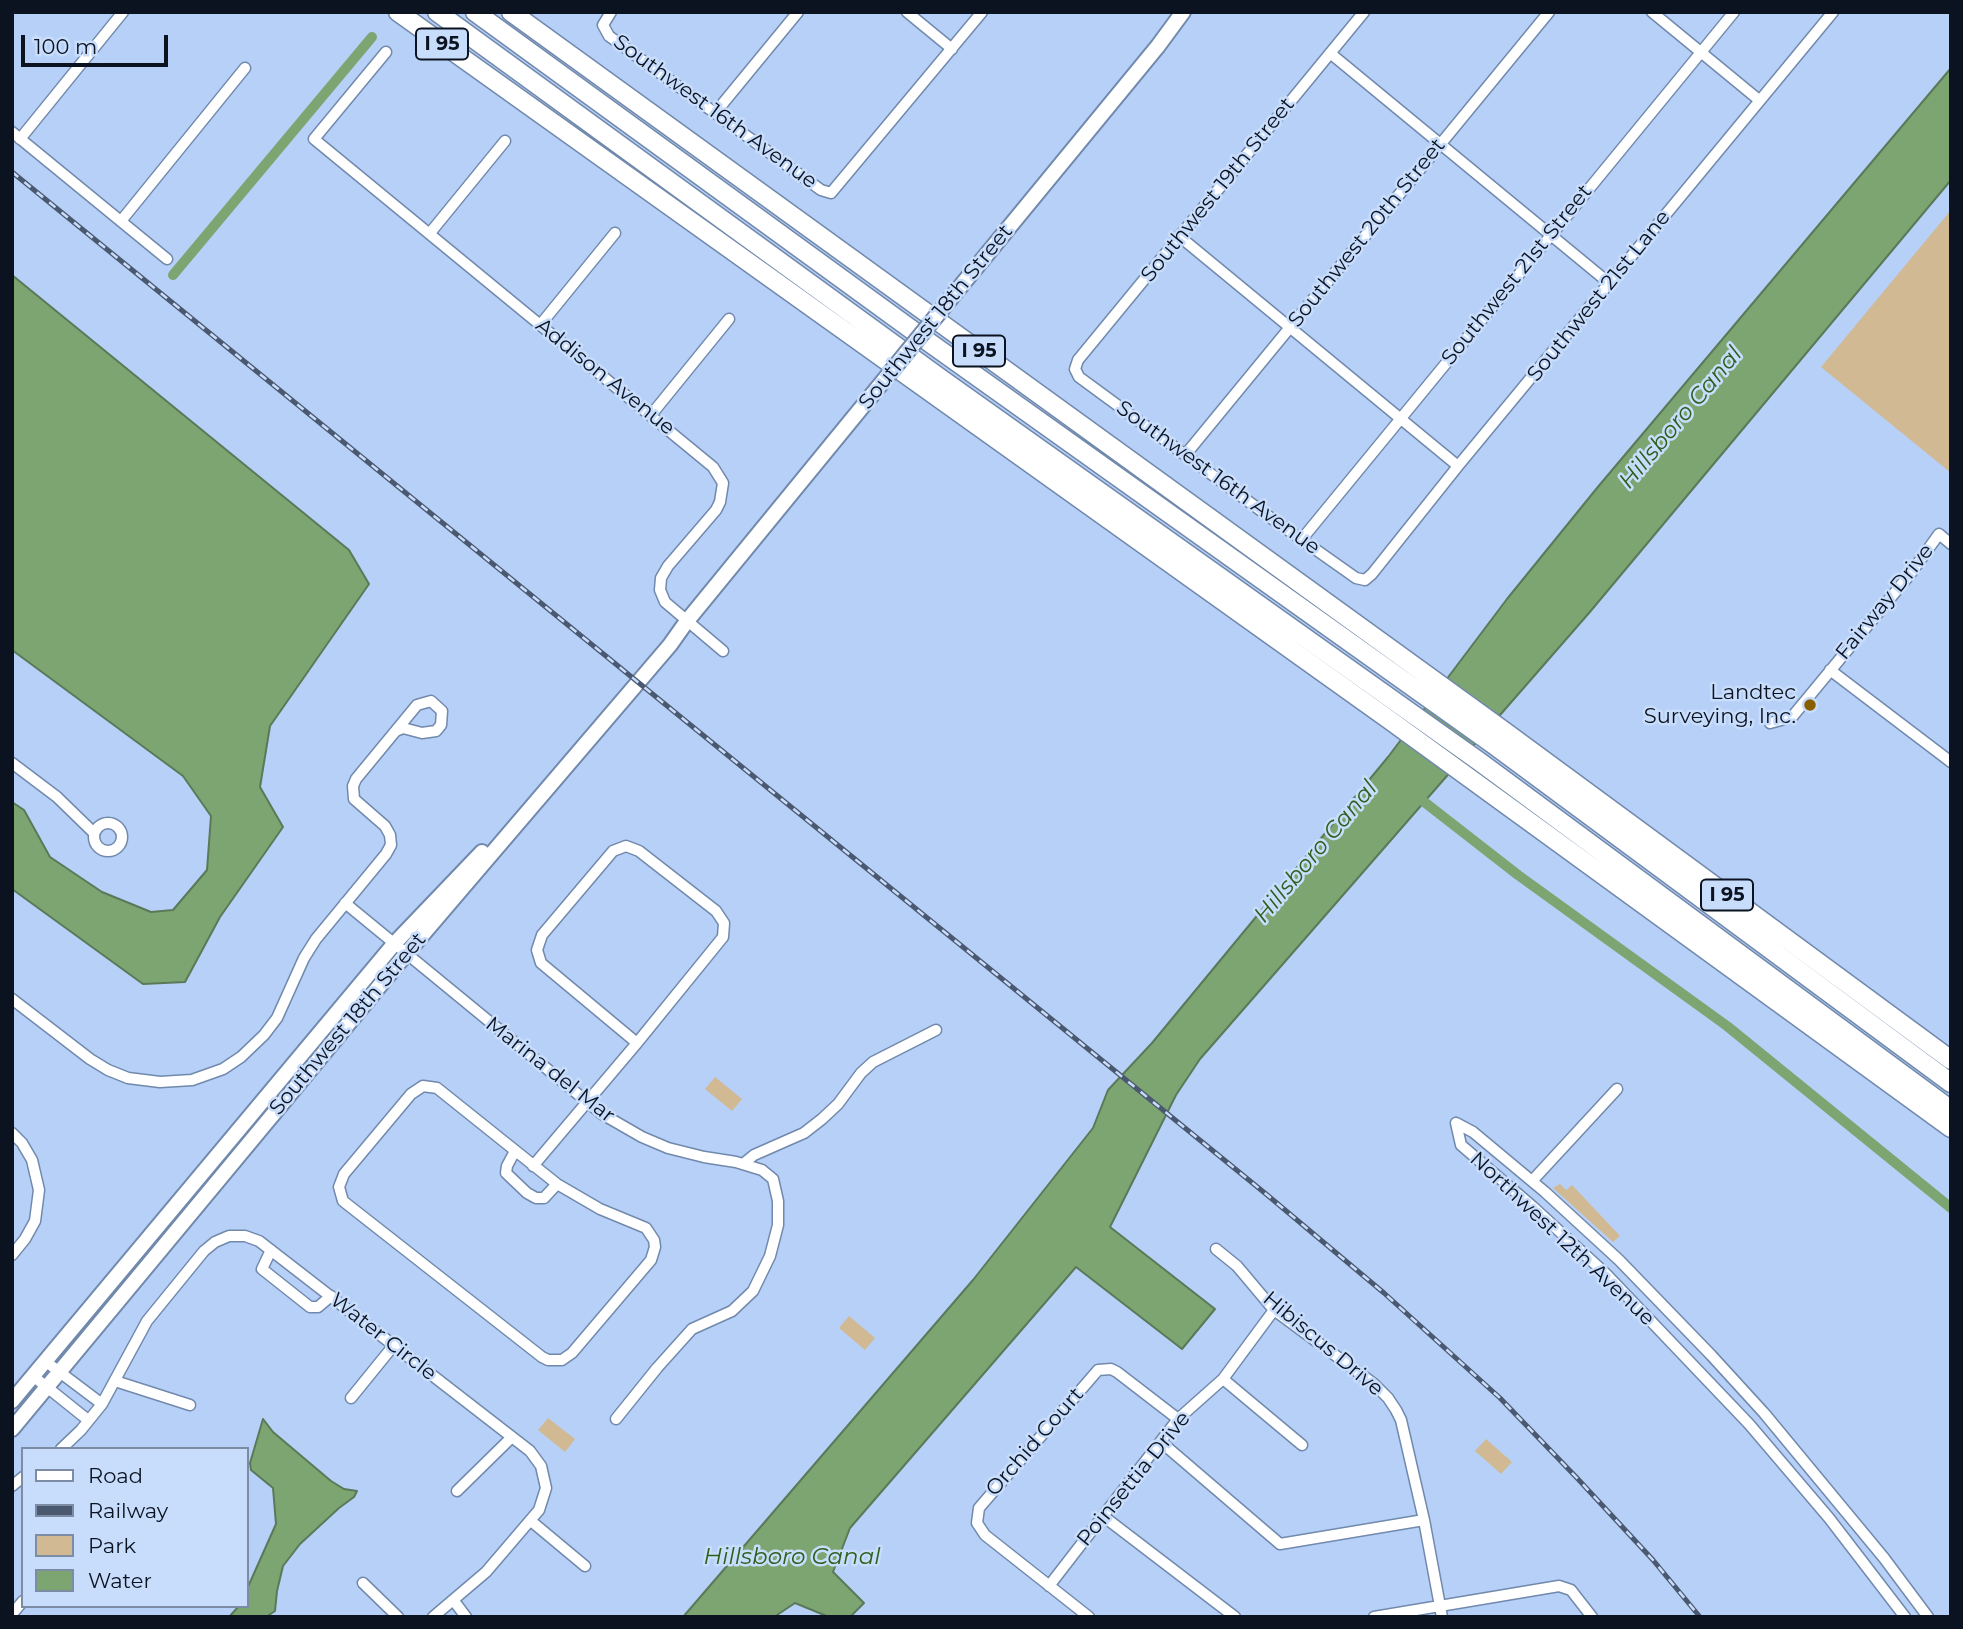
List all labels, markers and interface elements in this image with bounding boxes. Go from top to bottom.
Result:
scale bar [24,21,172,65]
road number: I 95 [416,28,468,60]
street label: Southwest 16th Avenue [608,30,822,194]
text: 100 m [34,34,97,59]
street label: Southwest 19th Street [1136,93,1300,287]
street label: Southwest 20th Street [1283,134,1451,332]
street label: Southwest 21st Street [1436,180,1598,370]
street label: Southwest 21st Lane [1522,205,1676,387]
street label: Southwest 18th Street [854,220,1018,414]
street label: Addison Avenue [530,313,680,441]
road number: I 95 [953,336,1005,366]
water label: Hillsboro Canal [1614,341,1748,495]
street label: Southwest 16th Avenue [1111,396,1325,560]
street label: Fairway Drive [1831,539,1939,665]
place label: Landtec Surveying, Inc. [1644,680,1796,730]
marker: Landtec Surveying, Inc. [1802,697,1818,713]
water label: Hillsboro Canal [1249,775,1383,929]
road number: I 95 [1701,880,1753,911]
street label: Southwest 18th Street [264,928,432,1120]
street label: Marina del Mar [480,1012,620,1128]
street label: Northwest 12th Avenue [1464,1147,1660,1331]
street label: Hibiscus Drive [1258,1286,1388,1402]
street label: Water Circle [325,1288,441,1386]
street label: Orchid Court [981,1382,1089,1502]
street label: Poinsettia Drive [1072,1407,1196,1551]
legend [21,1447,248,1608]
text: Road [88,1463,143,1488]
text: Railway [88,1498,168,1523]
text: Park [88,1533,136,1558]
water label: Hillsboro Canal [704,1543,880,1571]
text: Water [88,1568,152,1593]

